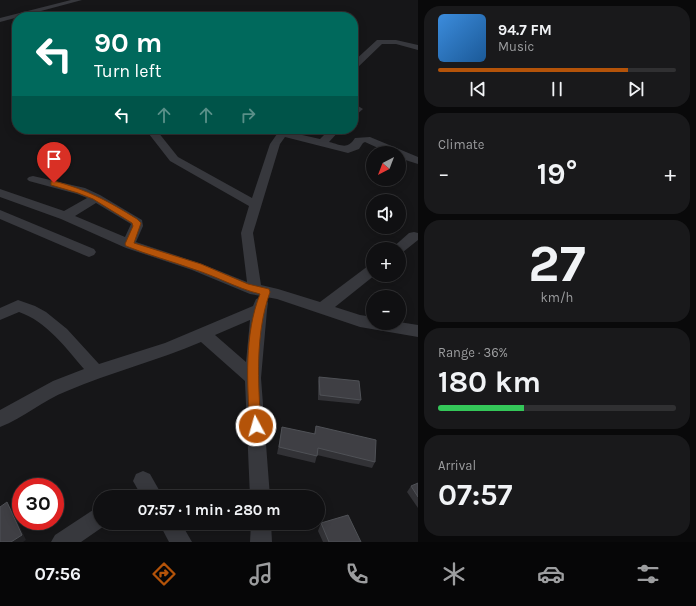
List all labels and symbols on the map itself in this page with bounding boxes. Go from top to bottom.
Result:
pin [37,142,71,183]
north arrow [366,146,406,186]
position arrow [235,405,277,447]
speed limit sign: 30 [12,478,64,530]

